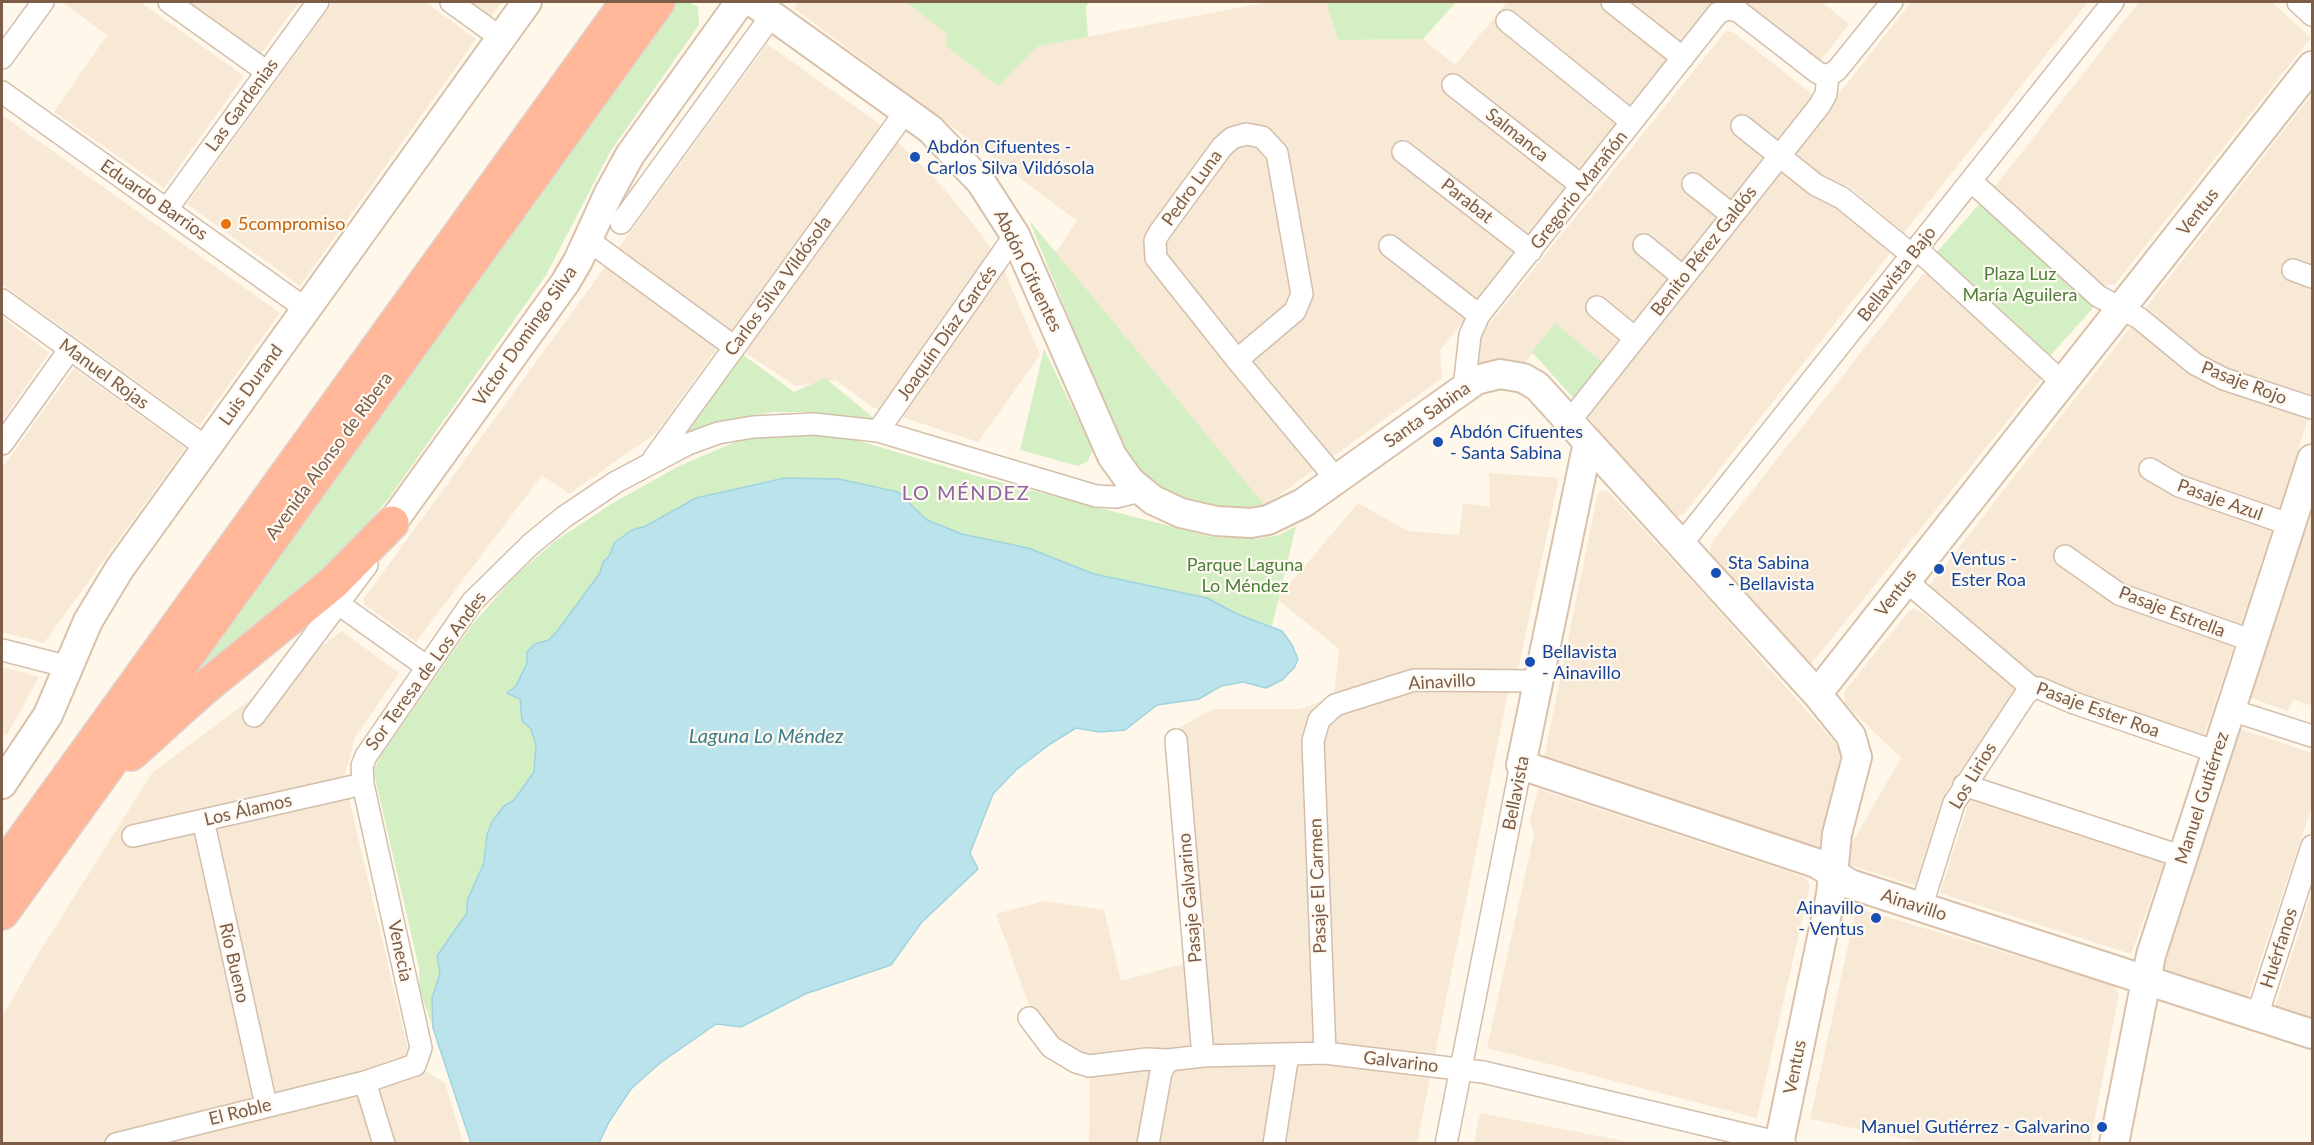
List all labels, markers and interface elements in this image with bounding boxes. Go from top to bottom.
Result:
street label: Las Gardenias [201,54,283,156]
street label: Salmanca [1481,104,1553,166]
street label: Gregorio Marañón [1526,126,1632,254]
place label: Abdón Cifuentes - Carlos Silva Vildósola [927,136,1095,178]
street label: Pedro Luna [1157,146,1227,230]
marker: Abdón Cifuentes - Carlos Silva Vildósola [908,150,922,164]
street label: Eduardo Barrios [96,155,212,245]
street label: Parabat [1437,174,1497,228]
street label: Benito Pérez Galdós [1646,182,1762,320]
street label: Ventus [2173,184,2223,240]
street label: Abdón Cifuentes [989,207,1067,335]
street label: Carlos Silva Vildósola [720,212,836,360]
place label: 5compromiso [238,213,345,235]
marker: 5compromiso [219,217,233,231]
street label: Bellavista Bajo [1853,222,1941,326]
street label: Víctor Domingo Silva [469,262,581,410]
street label: Joaquín Díaz Garcés [893,262,1001,404]
park label: Plaza Luz María Aguilera [1963,263,2077,306]
street label: Manuel Rojas [55,334,153,414]
street label: Luis Durand [214,340,288,430]
street label: Pasaje Rojo [2198,357,2290,409]
street label: Avenida Alonso de Ribera [261,368,397,544]
street label: Santa Sabina [1380,377,1474,453]
place label: Abdón Cifuentes - Santa Sabina [1450,421,1583,464]
marker: Abdón Cifuentes - Santa Sabina [1431,435,1445,449]
street label: Pasaje Azul [2174,475,2266,525]
district label: LO MÉNDEZ [902,482,1030,506]
place label: Ventus - Ester Roa [1951,548,2026,590]
place label: Sta Sabina - Bellavista [1728,552,1814,594]
park label: Parque Laguna Lo Méndez [1187,554,1303,596]
marker: Ventus - Ester Roa [1932,562,1946,576]
street label: Ventus [1871,565,1921,621]
marker: Sta Sabina - Bellavista [1709,566,1723,580]
street label: Pasaje Estrella [2116,582,2228,642]
street label: Sor Teresa de Los Andes [361,587,491,755]
place label: Bellavista - Ainavillo [1542,641,1621,684]
marker: Bellavista - Ainavillo [1523,655,1537,669]
street label: Ainavillo [1408,669,1476,695]
street label: Pasaje Ester Roa [2033,678,2163,742]
water label: Laguna Lo Méndez [689,725,843,749]
street label: Manuel Gutiérrez [2170,729,2234,867]
street label: Los Lirios [1945,739,2001,813]
street label: Bellavista [1498,754,1534,832]
street label: Los Álamos [202,789,294,831]
street label: Pasaje El Carmen [1305,818,1331,954]
street label: Pasaje Galvarino [1174,832,1206,964]
street label: Ainavillo [1879,884,1949,926]
place label: Ainavillo - Ventus [1796,897,1864,940]
street label: Huérfanos [2256,905,2302,991]
marker: Ainavillo - Ventus [1869,911,1883,925]
street label: Venecia [383,919,417,983]
street label: Río Bueno [214,921,254,1005]
street label: Ventus [1779,1038,1811,1096]
street label: Galvarino [1362,1047,1440,1077]
street label: El Roble [206,1094,274,1130]
place label: Manuel Gutiérrez - Galvarino [1861,1116,2090,1138]
marker: Manuel Gutiérrez - Galvarino [2095,1120,2109,1134]

